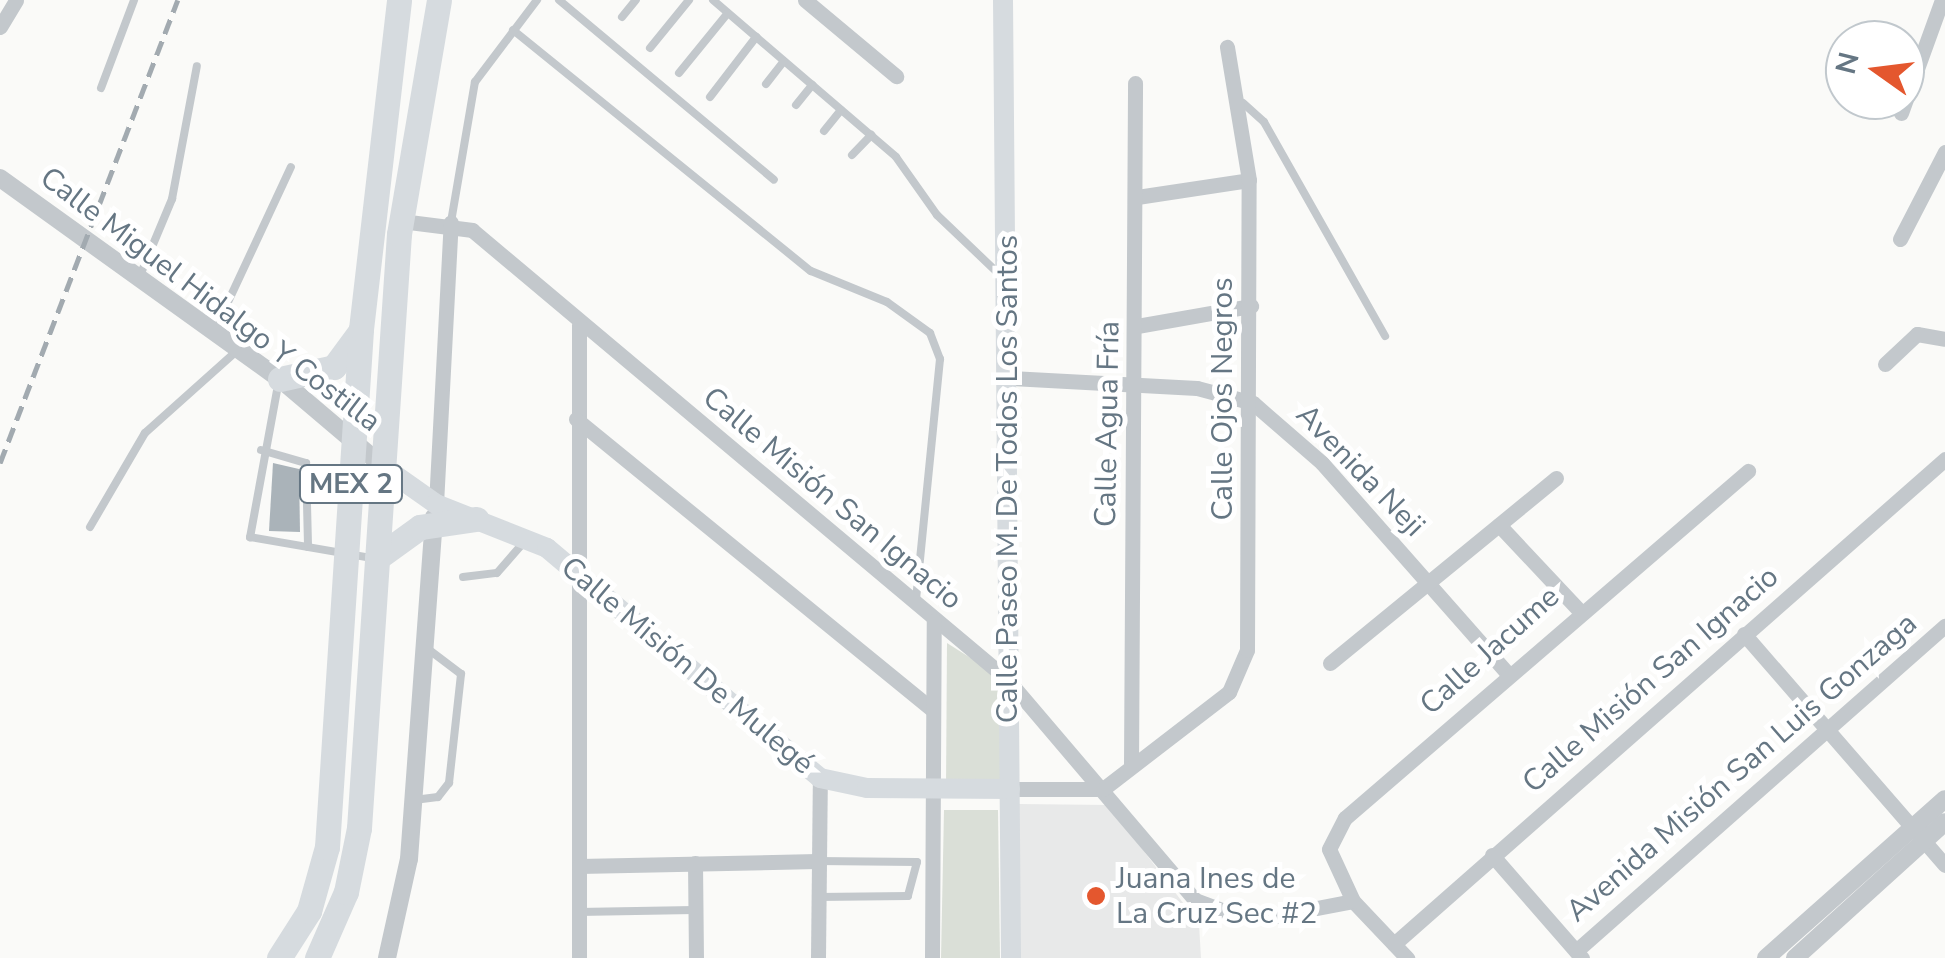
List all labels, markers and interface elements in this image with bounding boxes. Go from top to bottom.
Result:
north arrow [1825,20,1925,120]
text: N [1827,48,1869,78]
street label: Calle Miguel Hidalgo Y Costilla [33,160,387,440]
street label: Calle Paseo M. De Todos Los Santos [990,235,1026,723]
street label: Calle Ojos Negros [1205,277,1241,521]
street label: Calle Agua Fría [1088,321,1128,527]
street label: Calle Misión San Ignacio [695,380,969,618]
street label: Avenida Neji [1288,398,1432,544]
road number: MEX 2 [298,461,404,507]
street label: Calle Misión De Mulegé [553,550,821,782]
street label: Calle Misión San Ignacio [1516,559,1786,801]
street label: Calle Jacume [1413,579,1567,723]
street label: Avenida Misión San Luis Gonzaga [1559,606,1925,930]
place label: Juana Ines de La Cruz Sec #2 [1116,861,1317,932]
marker: Juana Ines de La Cruz Sec #2 [1085,885,1107,907]

